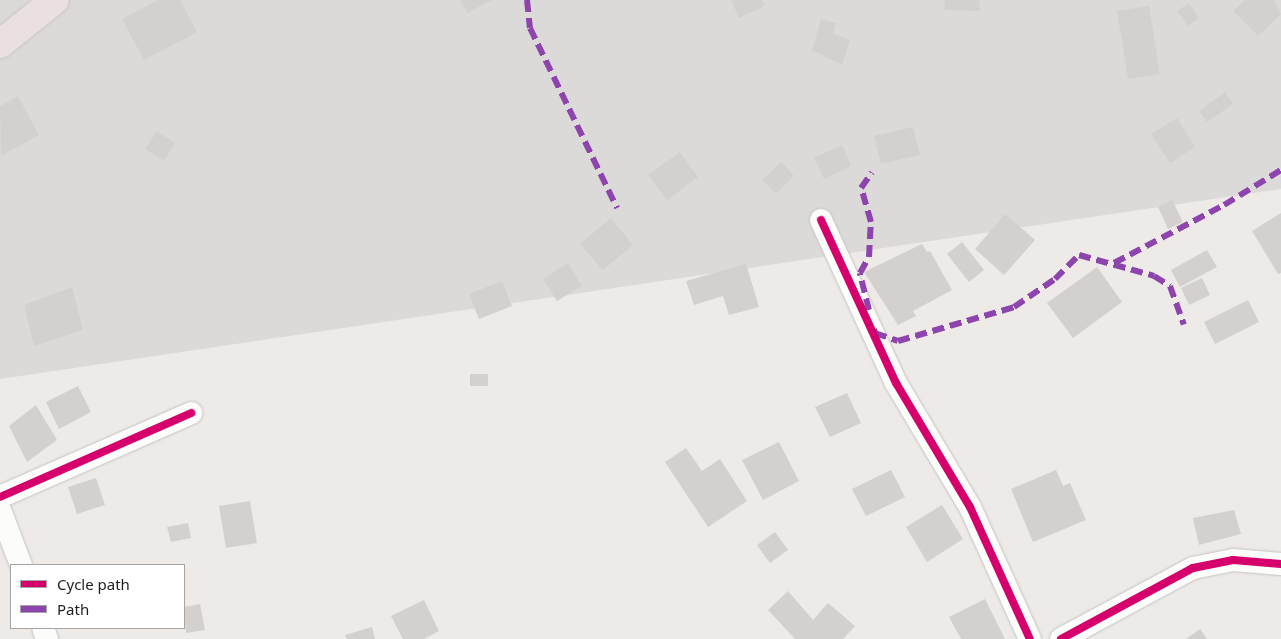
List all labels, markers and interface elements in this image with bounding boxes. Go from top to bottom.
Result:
legend [10,564,185,629]
text: Cycle path [57,574,130,594]
text: Path [57,599,89,619]

